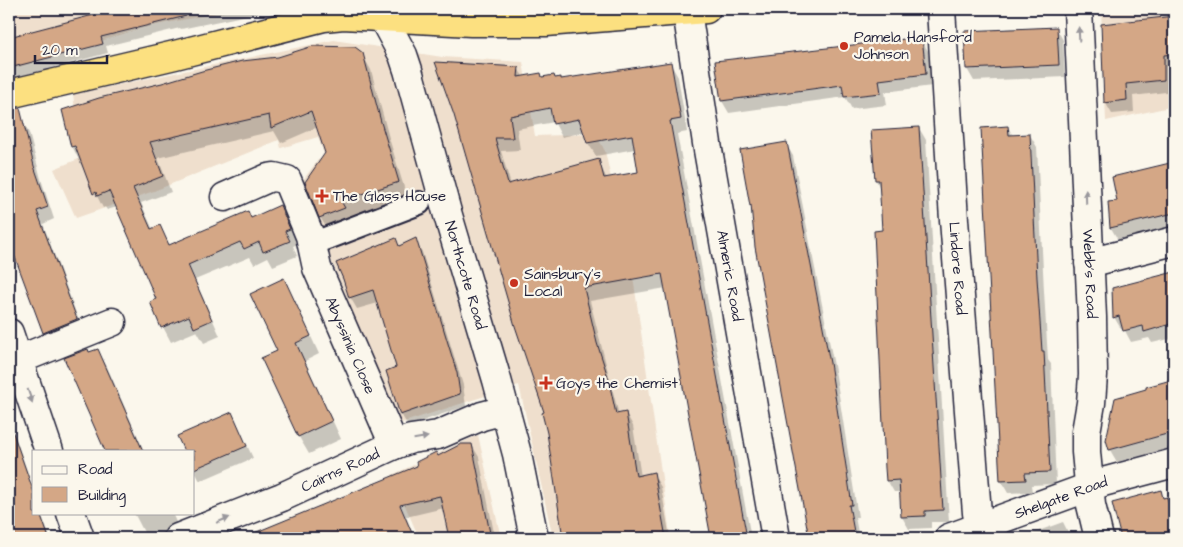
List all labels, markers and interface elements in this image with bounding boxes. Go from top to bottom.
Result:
one-way arrow [1075,26,1083,42]
place label: Pamela Hansford Johnson [854,27,972,65]
scale bar [35,32,108,64]
text: 20 m [42,40,78,61]
marker: Pamela Hansford Johnson [838,40,850,52]
place label: The Glass House [333,186,446,207]
one-way arrow [1082,188,1090,204]
marker: The Glass House [315,189,329,203]
street label: Northcote Road [439,218,491,332]
street label: Lindore Road [943,221,971,316]
street label: Almeric Road [711,228,748,323]
street label: Webb's Road [1077,229,1102,319]
place label: Sainsbury's Local [524,264,602,302]
marker: Sainsbury's Local [508,277,520,289]
street label: Abyssinia Close [320,294,381,397]
place label: Goys the Chemist [556,373,678,395]
marker: Goys the Chemist [540,377,552,389]
one-way arrow [27,388,34,403]
one-way arrow [414,433,430,441]
street label: Cairns Road [298,443,383,498]
legend [32,450,195,514]
text: Road [78,459,113,480]
street label: Shelgate Road [1012,471,1110,524]
text: Building [78,485,126,507]
one-way arrow [216,516,231,524]

